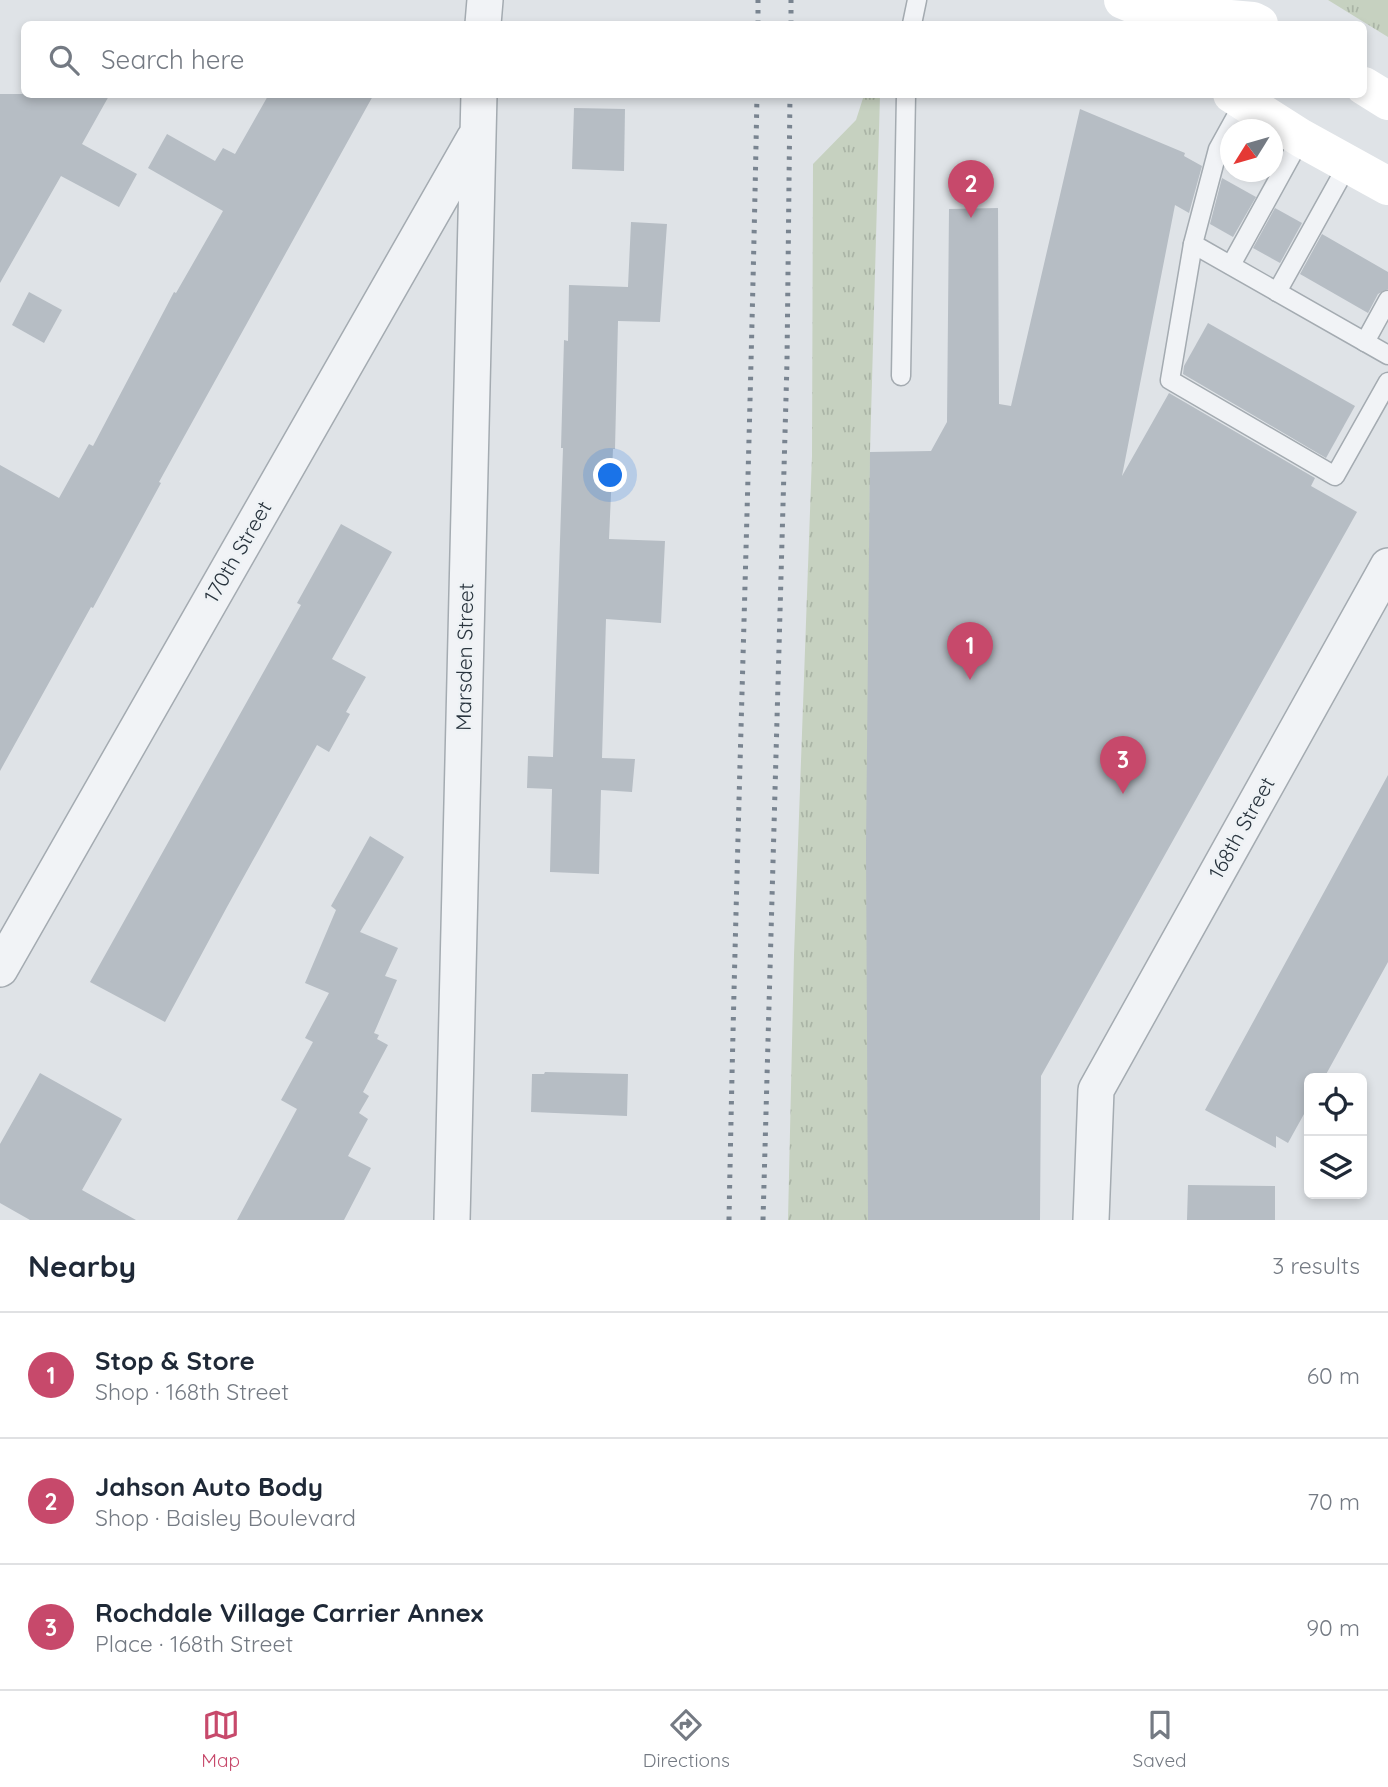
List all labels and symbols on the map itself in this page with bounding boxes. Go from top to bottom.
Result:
north arrow [1220,119,1283,182]
pin: 2 [948,160,994,218]
your location [593,458,627,492]
street label: 170th Street [198,496,277,607]
street label: Marsden Street [450,583,478,731]
pin: 1 [947,622,993,680]
pin: 3 [1100,736,1146,794]
street label: 168th Street [1202,772,1280,883]

